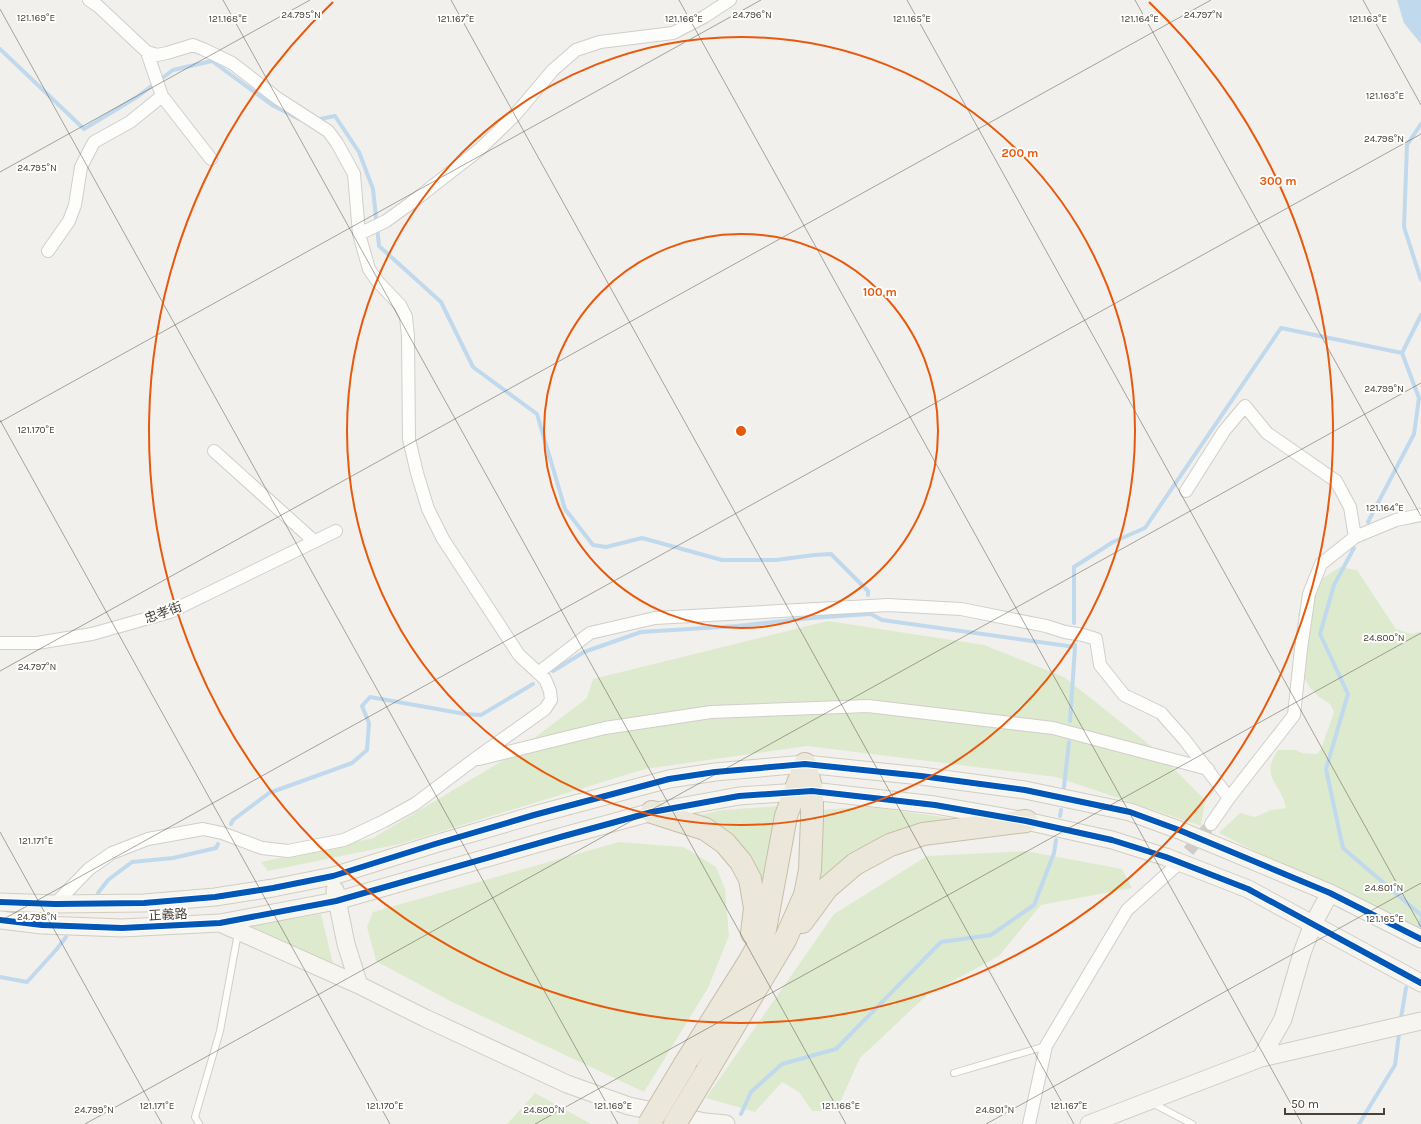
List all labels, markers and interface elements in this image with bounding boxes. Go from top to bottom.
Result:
text: 24.795°N [281,9,321,21]
text: 24.796°N [732,9,772,21]
text: 24.797°N [1184,9,1222,21]
text: 121.169°E [17,12,55,24]
text: 121.168°E [209,13,247,25]
text: 121.167°E [438,13,474,25]
text: 121.166°E [665,13,703,25]
text: 121.165°E [893,13,931,25]
text: 121.164°E [1121,13,1159,25]
text: 121.163°E [1349,13,1387,25]
text: 121.163°E [1366,90,1404,102]
text: 24.798°N [1364,133,1404,145]
text: 200 m [1002,146,1038,160]
text: 24.795°N [17,162,57,174]
text: 300 m [1259,174,1297,188]
text: 100 m [863,285,897,299]
text: 24.799°N [1364,383,1404,395]
text: 121.170°E [17,424,55,436]
centre of rings [734,424,748,438]
text: 121.164°E [1366,502,1404,514]
street label: 忠孝街 [142,599,184,626]
text: 24.800°N [1363,632,1405,644]
text: 24.797°N [18,661,56,673]
text: 121.171°E [19,835,53,847]
text: 24.801°N [1365,882,1403,894]
street label: 正義路 [148,906,188,923]
text: 24.798°N [17,911,57,923]
text: 121.165°E [1366,913,1404,925]
scale bar [1285,1090,1384,1116]
text: 50 m [1291,1097,1319,1111]
text: 121.171°E [140,1100,174,1112]
text: 121.170°E [366,1100,404,1112]
text: 121.169°E [594,1100,632,1112]
text: 121.168°E [822,1100,860,1112]
text: 121.167°E [1051,1100,1087,1112]
text: 24.799°N [74,1104,114,1116]
text: 24.800°N [523,1104,565,1116]
text: 24.801°N [976,1104,1014,1116]

